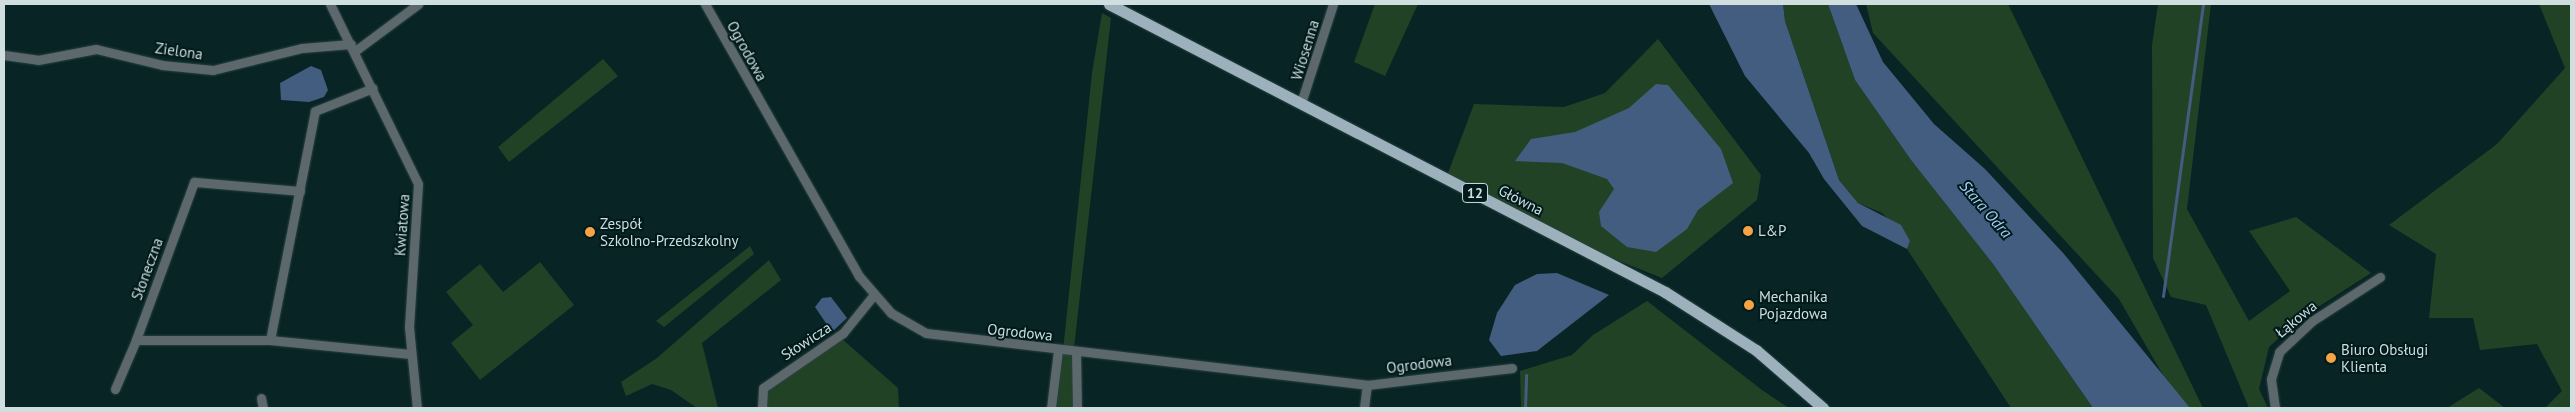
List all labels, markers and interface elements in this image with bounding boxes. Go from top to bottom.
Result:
street label: Ogrodowa [723,18,771,84]
street label: Wiosenna [1287,18,1323,82]
street label: Zielona [154,39,204,63]
water label: Stara Odra [1956,176,2016,242]
street label: Główna [1495,181,1547,219]
road number: 12 [1461,182,1489,204]
street label: Kwiatowa [391,193,413,257]
place label: Zespół Szkolno-Przedszkolny [600,214,738,249]
place label: L&P [1758,222,1786,240]
marker: L&P [1742,225,1754,237]
marker: Zespół Szkolno-Przedszkolny [584,226,596,238]
street label: Słoneczna [127,235,167,303]
place label: Mechanika Pojazdowa [1759,287,1828,322]
street label: Łąkowa [2272,297,2320,341]
marker: Mechanika Pojazdowa [1743,299,1755,311]
street label: Słowicza [778,318,834,364]
street label: Ogrodowa [986,320,1054,344]
place label: Biuro Obsługi Klienta [2341,340,2428,375]
street label: Ogrodowa [1385,351,1453,377]
marker: Biuro Obsługi Klienta [2325,352,2337,364]

